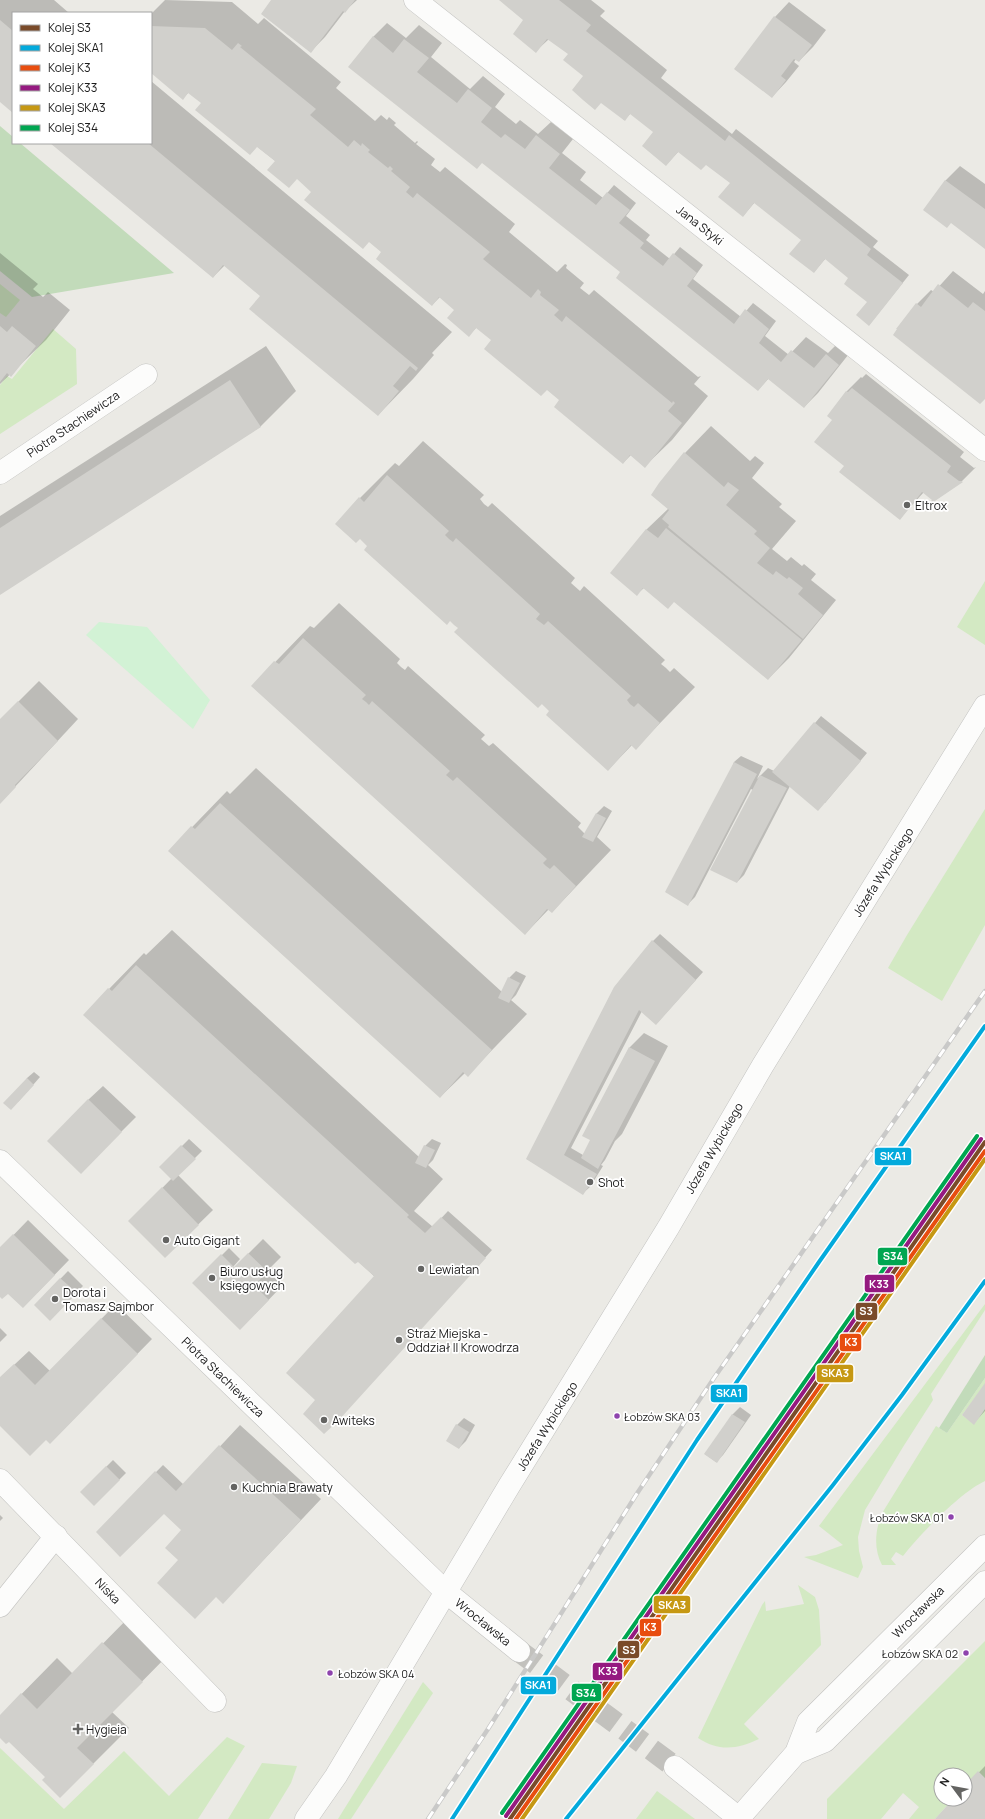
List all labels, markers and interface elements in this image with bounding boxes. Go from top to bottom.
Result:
legend [12,12,152,144]
text: Kolej S3 [48,19,91,36]
text: Kolej SKA1 [48,39,104,56]
text: Kolej K3 [48,59,91,76]
text: Kolej K33 [48,79,97,96]
text: Kolej SKA3 [48,99,106,116]
text: Kolej S34 [48,119,98,136]
street label: Jana Styki [673,201,727,249]
street label: Piotra Stachiewicza [23,387,123,461]
place label: Eltrox [915,497,948,514]
marker: Eltrox [902,500,912,510]
street label: Józefa Wybickiego [849,824,917,920]
street label: Józefa Wybickiego [681,1099,747,1197]
line badge: SKA1 [874,1147,912,1166]
text: SKA1 [880,1148,906,1163]
place label: Shot [598,1174,625,1191]
marker: Shot [585,1177,595,1187]
place label: Auto Gigant [174,1232,240,1249]
marker: Auto Gigant [161,1235,171,1245]
line badge: S34 [877,1247,908,1266]
text: S34 [883,1248,903,1263]
place label: Lewiatan [429,1261,479,1278]
place label: Biuro usług księgowych [220,1263,285,1294]
marker: Lewiatan [416,1264,426,1274]
marker: Biuro usług księgowych [207,1273,217,1283]
line badge: K33 [864,1274,895,1293]
text: K33 [869,1276,889,1291]
place label: Dorota i Tomasz Sajmbor [63,1284,155,1315]
marker: Dorota i Tomasz Sajmbor [50,1294,60,1304]
line badge: S3 [855,1302,878,1321]
text: S3 [859,1303,873,1318]
place label: Straż Miejska - Oddział II Krowodrza [407,1325,519,1356]
street label: Piotra Stachiewicza [178,1333,268,1421]
line badge: K3 [839,1333,862,1352]
text: K3 [844,1334,858,1349]
marker: Straż Miejska - Oddział II Krowodrza [394,1335,404,1345]
line badge: SKA3 [816,1364,854,1383]
text: SKA3 [821,1365,849,1380]
street label: Józefa Wybickiego [513,1378,581,1474]
line badge: SKA1 [710,1384,748,1403]
text: SKA1 [716,1385,742,1400]
place label: Łobzów SKA 03 [624,1409,700,1424]
marker: Łobzów SKA 03 [612,1411,622,1421]
place label: Awiteks [332,1412,375,1429]
marker: Awiteks [319,1415,329,1425]
place label: Kuchnia Brawaty [242,1479,334,1496]
marker: Kuchnia Brawaty [229,1482,239,1492]
place label: Łobzów SKA 01 [870,1510,944,1525]
marker: Łobzów SKA 01 [946,1512,956,1522]
street label: Niska [91,1574,125,1608]
street label: Wrocławska [888,1582,948,1642]
street label: Wrocławska [451,1594,515,1650]
line badge: SKA3 [653,1595,691,1614]
text: SKA3 [658,1597,686,1612]
line badge: K3 [639,1618,662,1637]
text: K3 [643,1619,657,1634]
line badge: S3 [617,1640,640,1659]
text: S3 [622,1642,636,1657]
place label: Łobzów SKA 02 [882,1646,958,1661]
marker: Łobzów SKA 02 [961,1648,971,1658]
line badge: K33 [592,1662,623,1681]
text: K33 [598,1663,618,1678]
place label: Łobzów SKA 04 [338,1666,414,1681]
marker: Łobzów SKA 04 [325,1668,335,1678]
line badge: SKA1 [520,1676,557,1695]
text: SKA1 [525,1677,551,1692]
line badge: S34 [571,1683,602,1702]
text: S34 [576,1685,596,1700]
place label: Hygieia [86,1721,127,1738]
marker: Hygieia [73,1724,83,1734]
north arrow [933,1767,973,1807]
text: N [936,1774,953,1789]

